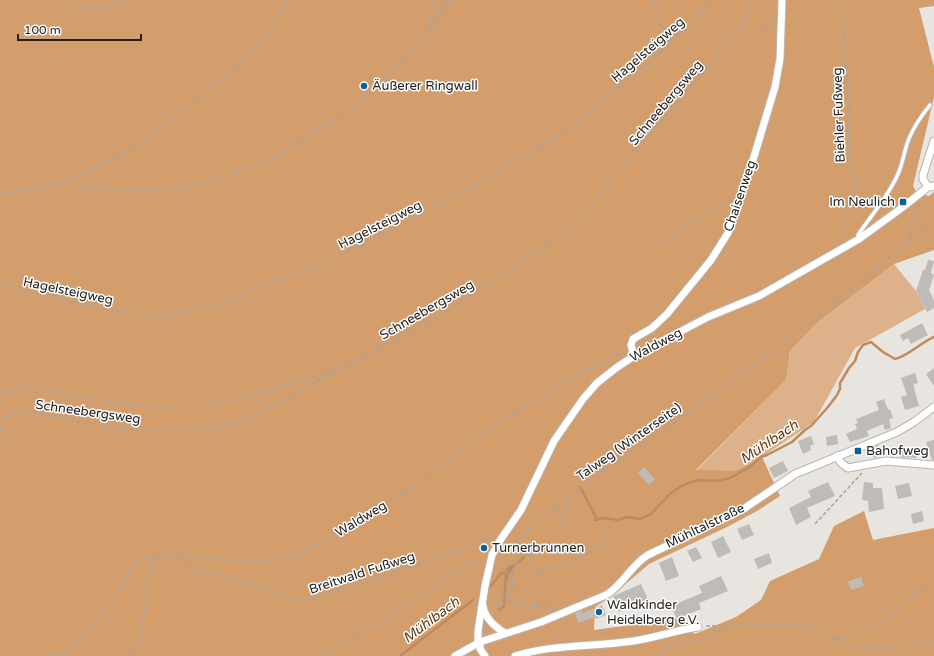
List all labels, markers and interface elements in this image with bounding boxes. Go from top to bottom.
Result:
street label: Hagelsteigweg [608,14,688,86]
scale bar [18,16,141,42]
text: 100 m [24,23,61,37]
street label: Schneebergsweg [626,57,706,149]
street label: Biehler Fußweg [829,67,849,163]
place label: Äußerer Ringwall [372,78,478,94]
marker: Äußerer Ringwall [359,81,369,91]
street label: Chaisenweg [720,158,760,234]
place label: Im Neulich [829,194,895,210]
street label: Hagelsteigweg [336,197,424,253]
marker: Im Neulich [898,197,908,207]
street label: Hagelsteigweg [22,274,114,308]
street label: Schneebergsweg [377,277,477,343]
street label: Waldweg [627,325,685,365]
street label: Schneebergsweg [34,397,142,427]
street label: Talweg (Winterseite) [573,400,685,484]
water label: Mühlbach [737,416,802,468]
place label: Bahofweg [866,443,929,459]
marker: Bahofweg [853,446,863,456]
street label: Waldweg [332,497,390,541]
street label: Mühltalstraße [663,500,747,552]
place label: Turnerbrunnen [492,540,585,556]
marker: Turnerbrunnen [479,543,489,553]
street label: Breitwald Fußweg [307,548,417,598]
water label: Mühlbach [399,593,463,647]
place label: Waldkinder Heidelberg e.V. [607,597,699,628]
marker: Waldkinder Heidelberg e.V. [594,607,604,617]

